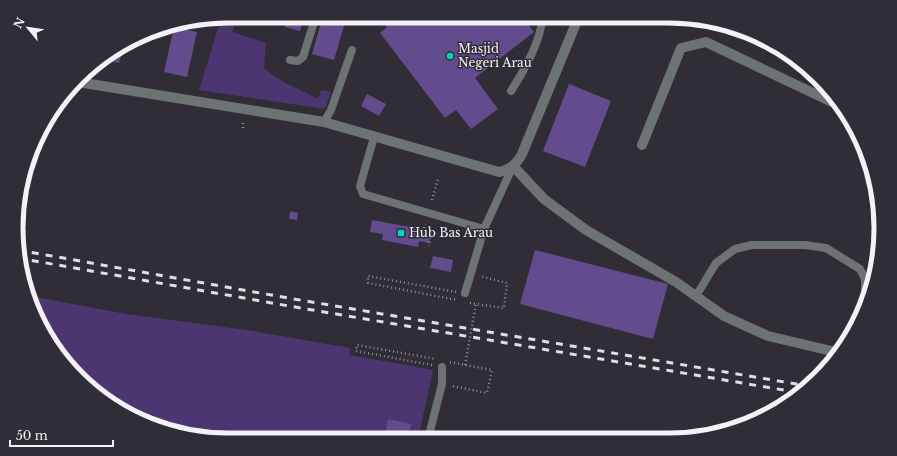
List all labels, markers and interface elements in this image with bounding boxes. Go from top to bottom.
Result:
north arrow [8,8,48,48]
text: N [11,15,28,31]
place label: Masjid Negeri Arau [458,41,532,70]
marker: Masjid Negeri Arau [445,51,455,61]
place label: Hub Bas Arau [409,225,493,240]
marker: Hub Bas Arau [396,228,406,238]
scale bar [10,422,113,448]
text: 50 m [16,428,48,443]

